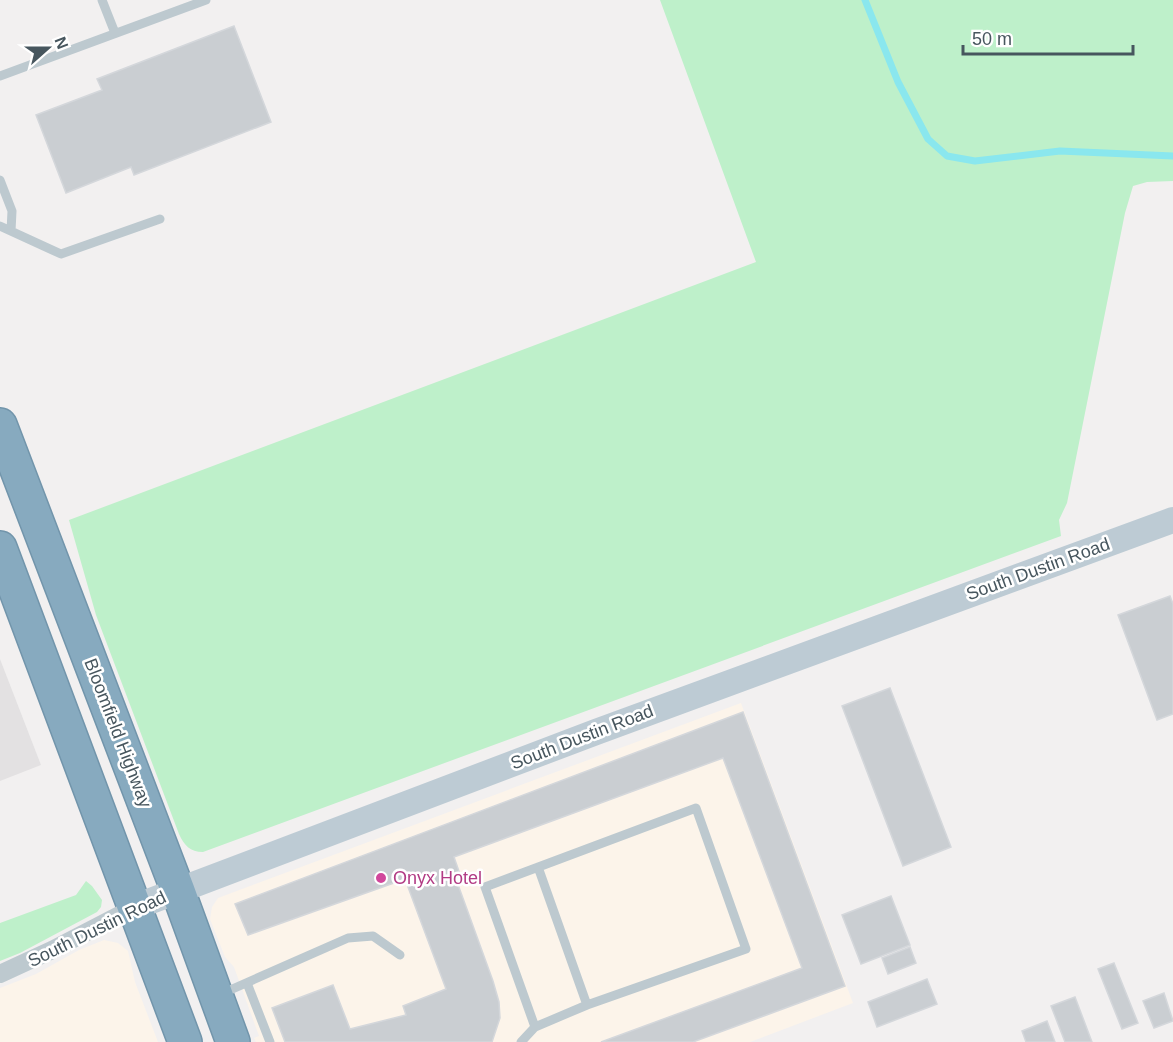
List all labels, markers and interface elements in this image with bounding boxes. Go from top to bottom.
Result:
north arrow [18,18,78,78]
scale bar [963,18,1132,56]
text: 50 m [972,29,1012,49]
text: N [52,34,72,51]
street label: South Dustin Road [964,534,1112,604]
street label: Bloomfield Highway [80,656,156,810]
street label: South Dustin Road [508,701,656,773]
place label: Onyx Hotel [393,868,482,888]
marker: Onyx Hotel [374,871,388,885]
street label: South Dustin Road [25,887,169,971]

